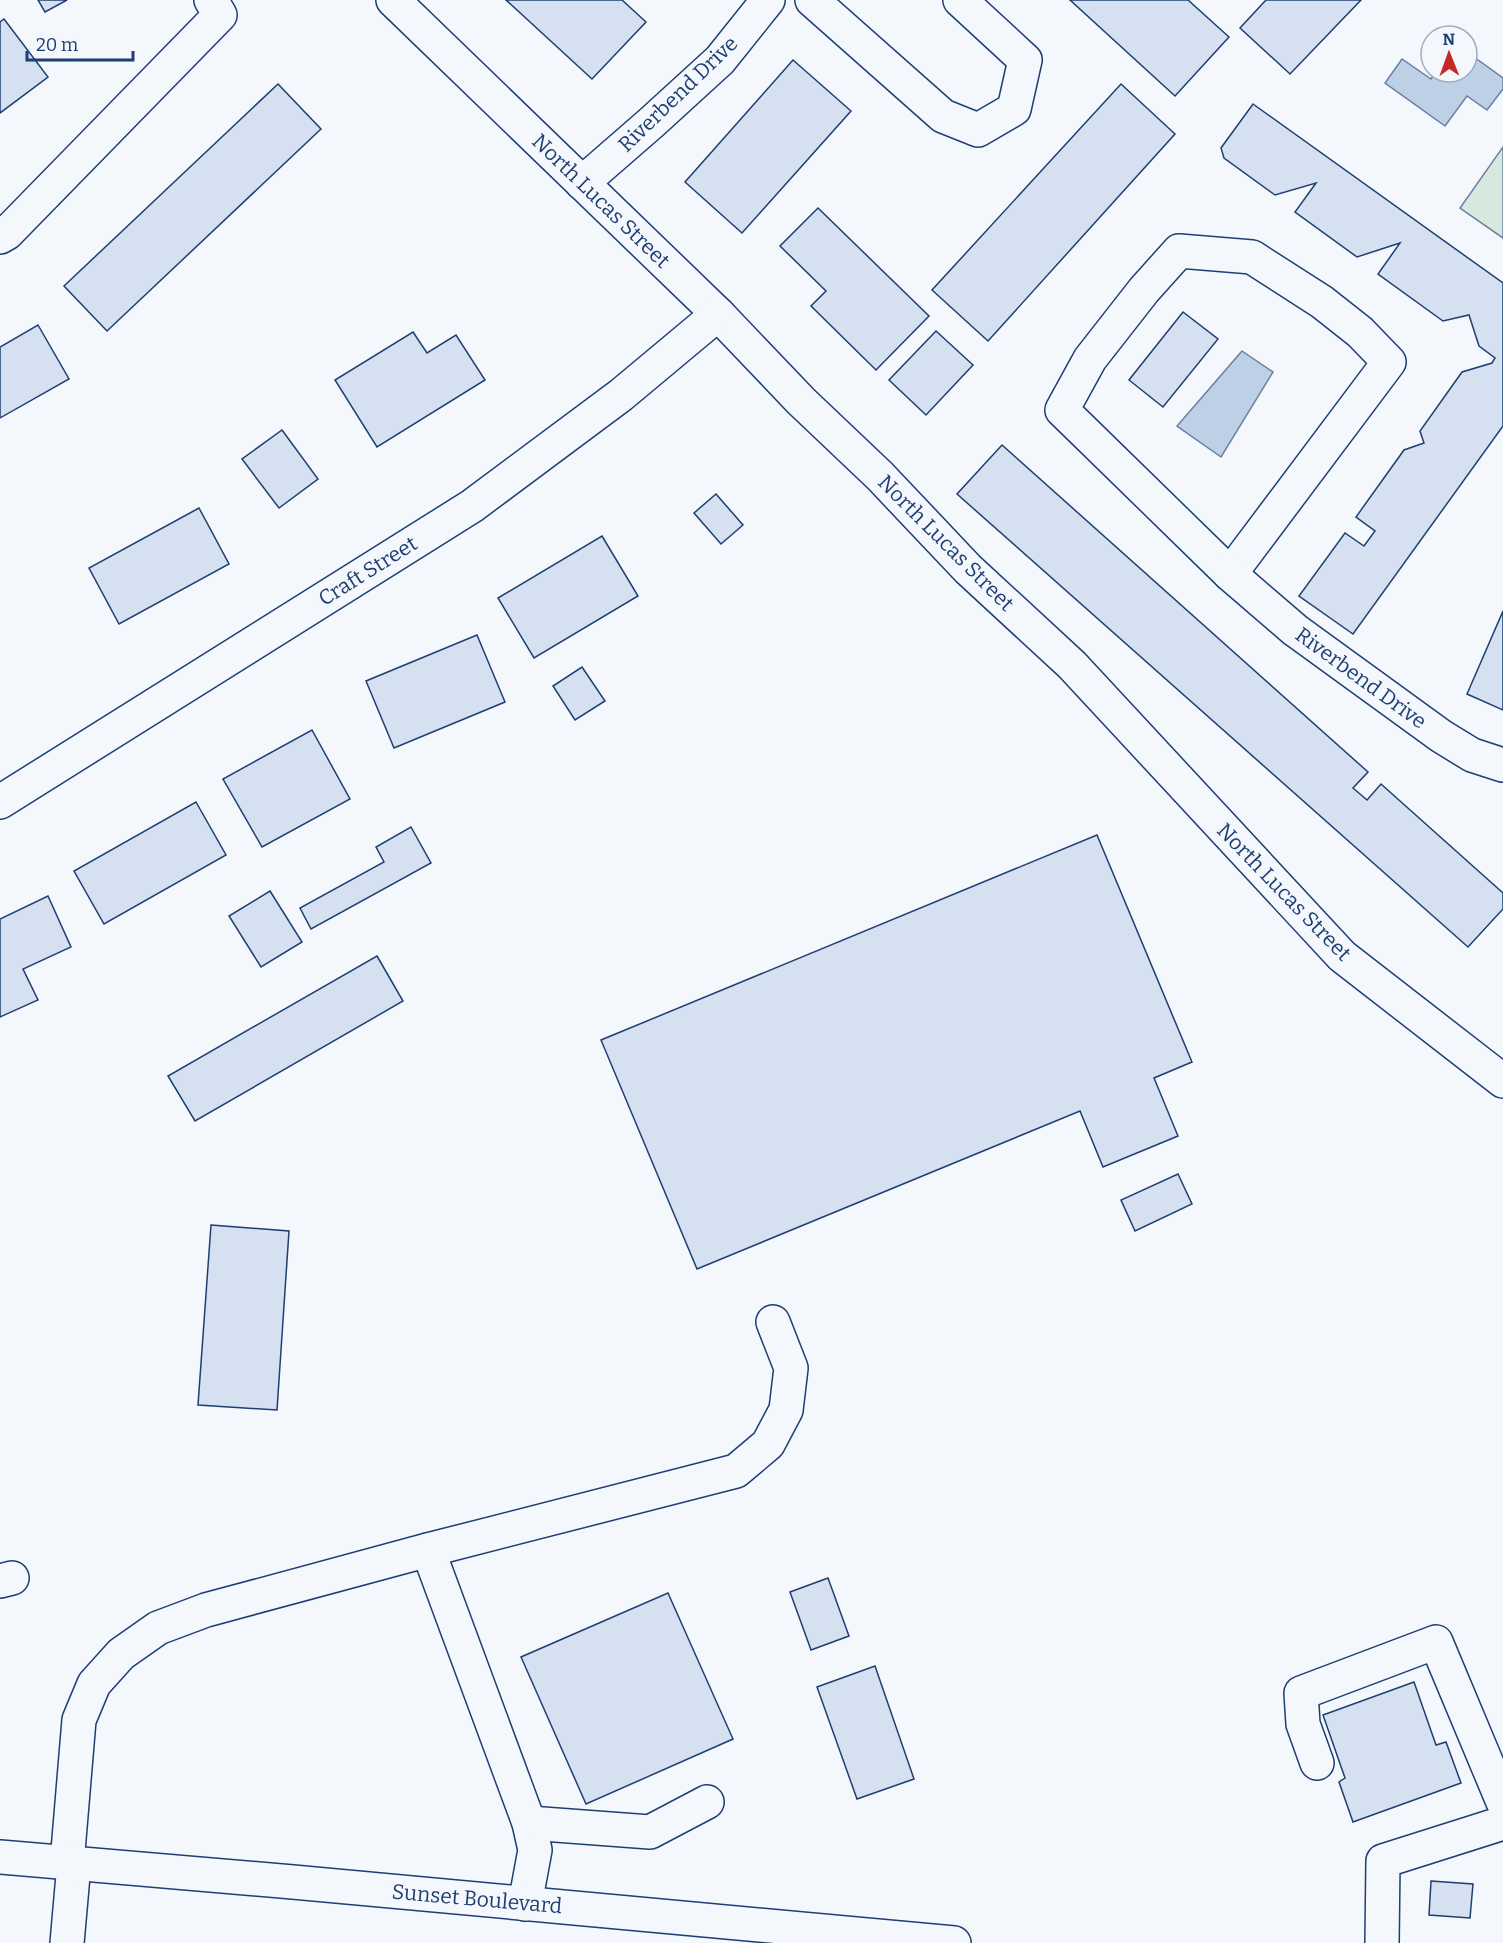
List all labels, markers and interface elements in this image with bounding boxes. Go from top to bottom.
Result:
scale bar [27,24,134,62]
north arrow [1419,24,1479,84]
text: N [1442,30,1455,49]
street label: Riverbend Drive [613,31,743,157]
text: 20 m [36,34,78,56]
street label: North Lucas Street [527,128,676,274]
street label: North Lucas Street [872,469,1020,617]
street label: Craft Street [314,530,423,612]
street label: Riverbend Drive [1290,622,1432,734]
street label: North Lucas Street [1211,818,1357,967]
street label: Sunset Boulevard [391,1879,563,1919]

